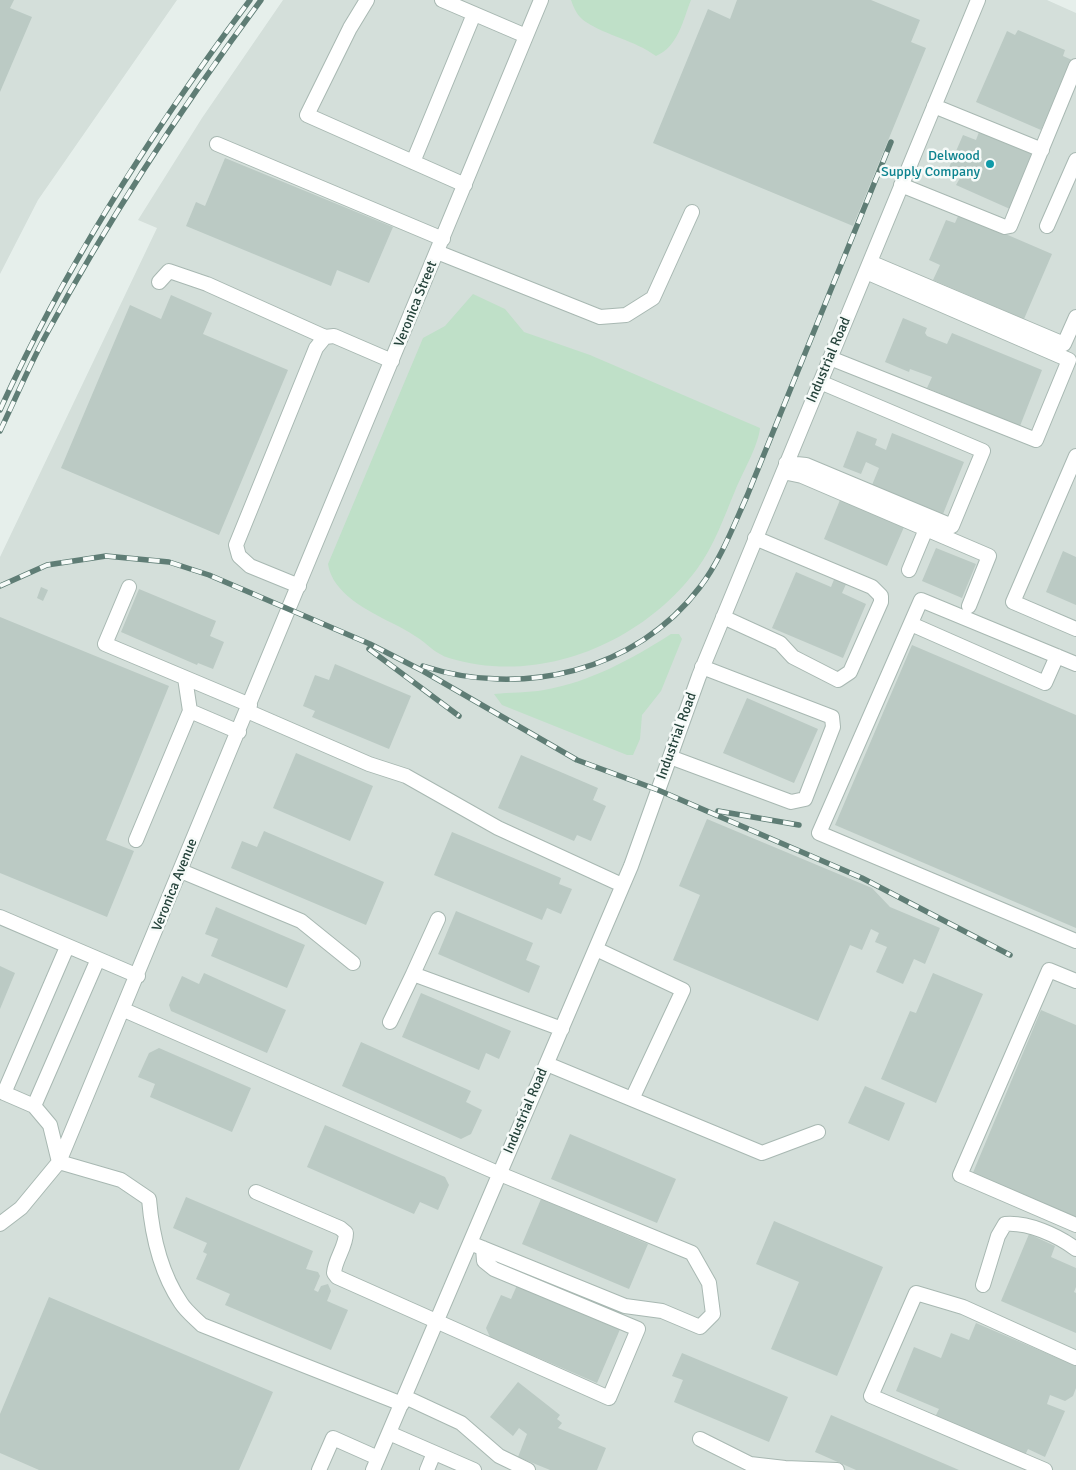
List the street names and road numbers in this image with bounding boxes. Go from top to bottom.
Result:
street label: Veronica Street [391,259,441,349]
street label: Industrial Road [803,315,855,405]
street label: Industrial Road [653,690,701,782]
street label: Veronica Avenue [149,836,201,934]
street label: Industrial Road [500,1066,552,1156]

